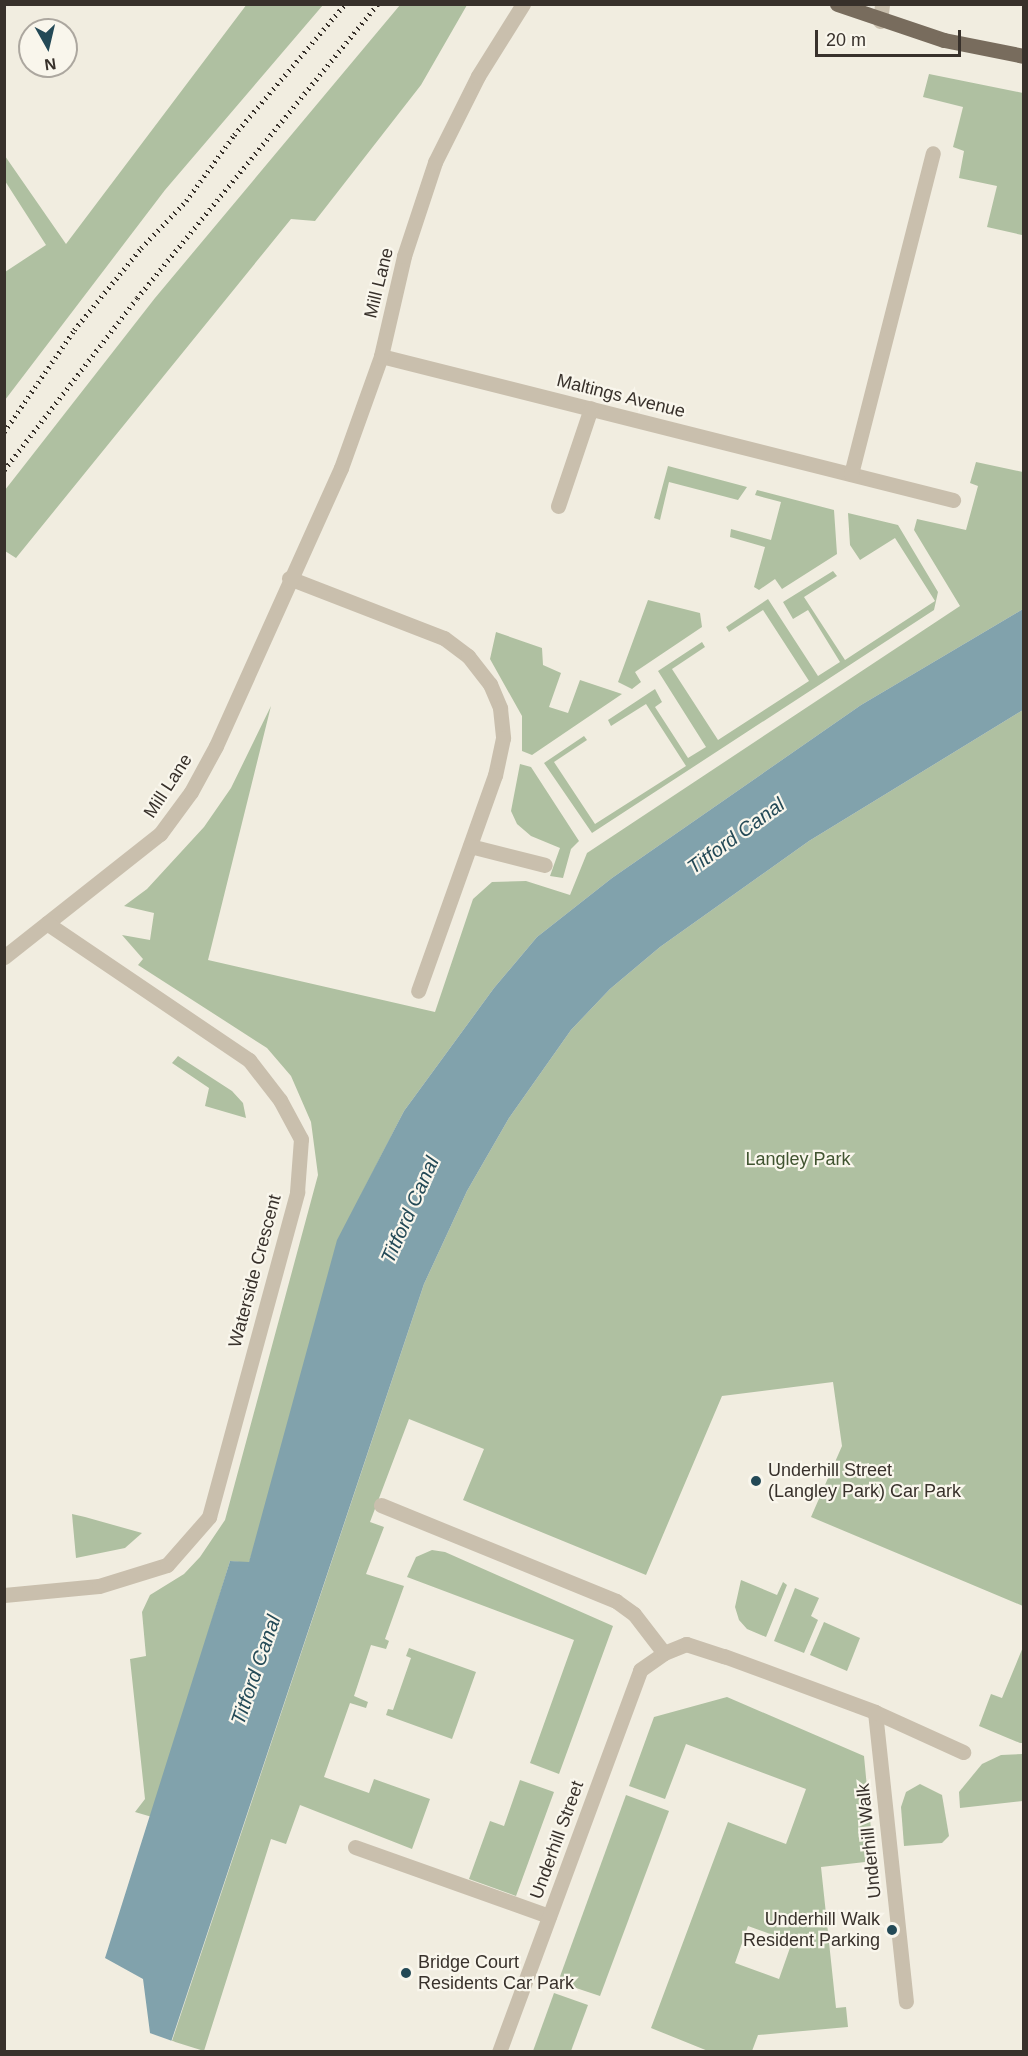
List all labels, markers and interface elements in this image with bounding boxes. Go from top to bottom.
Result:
north arrow [18,18,78,78]
scale bar [818,18,964,56]
text: 20 m [826,30,866,50]
text: N [43,55,57,74]
street label: Mill Lane [360,245,398,321]
street label: Maltings Avenue [554,369,688,423]
street label: Mill Lane [139,750,197,822]
water label: Titford Canal [683,793,789,879]
park label: Langley Park [745,1148,851,1170]
water label: Titford Canal [376,1153,444,1267]
street label: Waterside Crescent [224,1192,286,1350]
place label: Underhill Street (Langley Park) Car Park [768,1460,961,1502]
marker: Underhill Street (Langley Park) Car Park [749,1474,763,1488]
water label: Titford Canal [226,1612,286,1728]
street label: Underhill Street [526,1778,588,1902]
street label: Underhill Walk [852,1783,886,1899]
place label: Underhill Walk Resident Parking [743,1909,880,1952]
marker: Underhill Walk Resident Parking [885,1923,899,1937]
place label: Bridge Court Residents Car Park [418,1952,574,1994]
marker: Bridge Court Residents Car Park [399,1966,413,1980]

